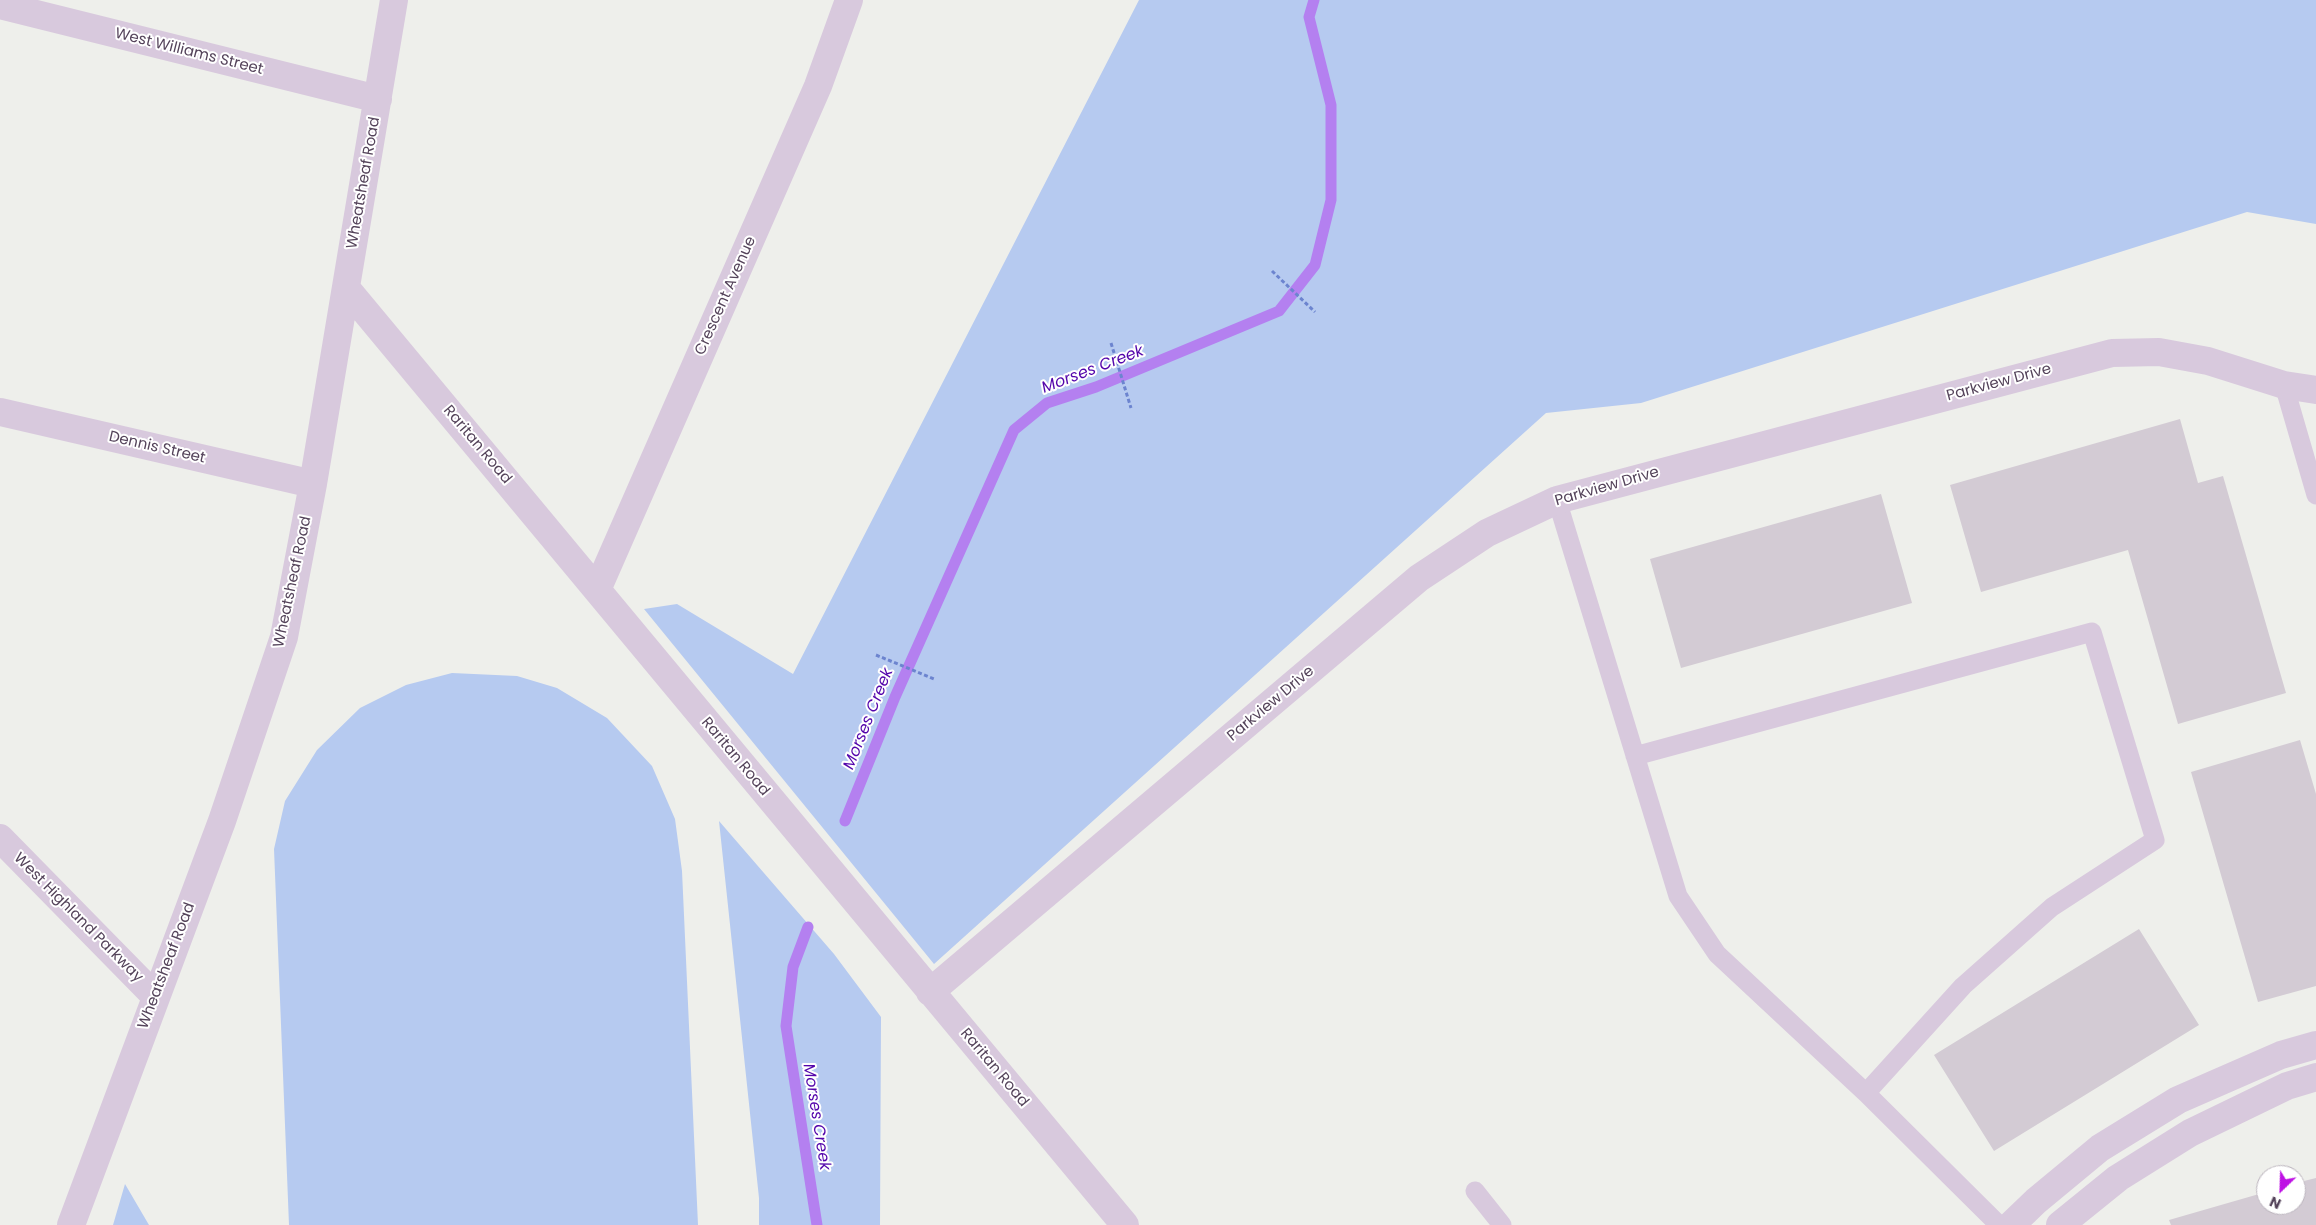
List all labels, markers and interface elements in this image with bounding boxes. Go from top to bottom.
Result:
street label: West Williams Street [113,25,265,79]
street label: Wheatsheaf Road [344,115,384,251]
street label: Crescent Avenue [692,234,760,358]
water label: Morses Creek [1039,342,1147,398]
street label: Parkview Drive [1945,360,2053,406]
street label: Raritan Road [439,402,515,488]
street label: Dennis Street [107,428,207,468]
street label: Parkview Drive [1553,464,1661,510]
street label: Wheatsheaf Road [270,515,316,649]
street label: Parkview Drive [1224,663,1318,745]
water label: Morses Creek [840,665,898,773]
street label: Raritan Road [697,714,773,800]
street label: West Highland Parkway [10,850,146,986]
street label: Wheatsheaf Road [135,900,199,1032]
street label: Raritan Road [956,1025,1032,1111]
water label: Morses Creek [798,1062,834,1172]
north arrow [2256,1165,2306,1215]
text: N [2266,1192,2284,1214]

